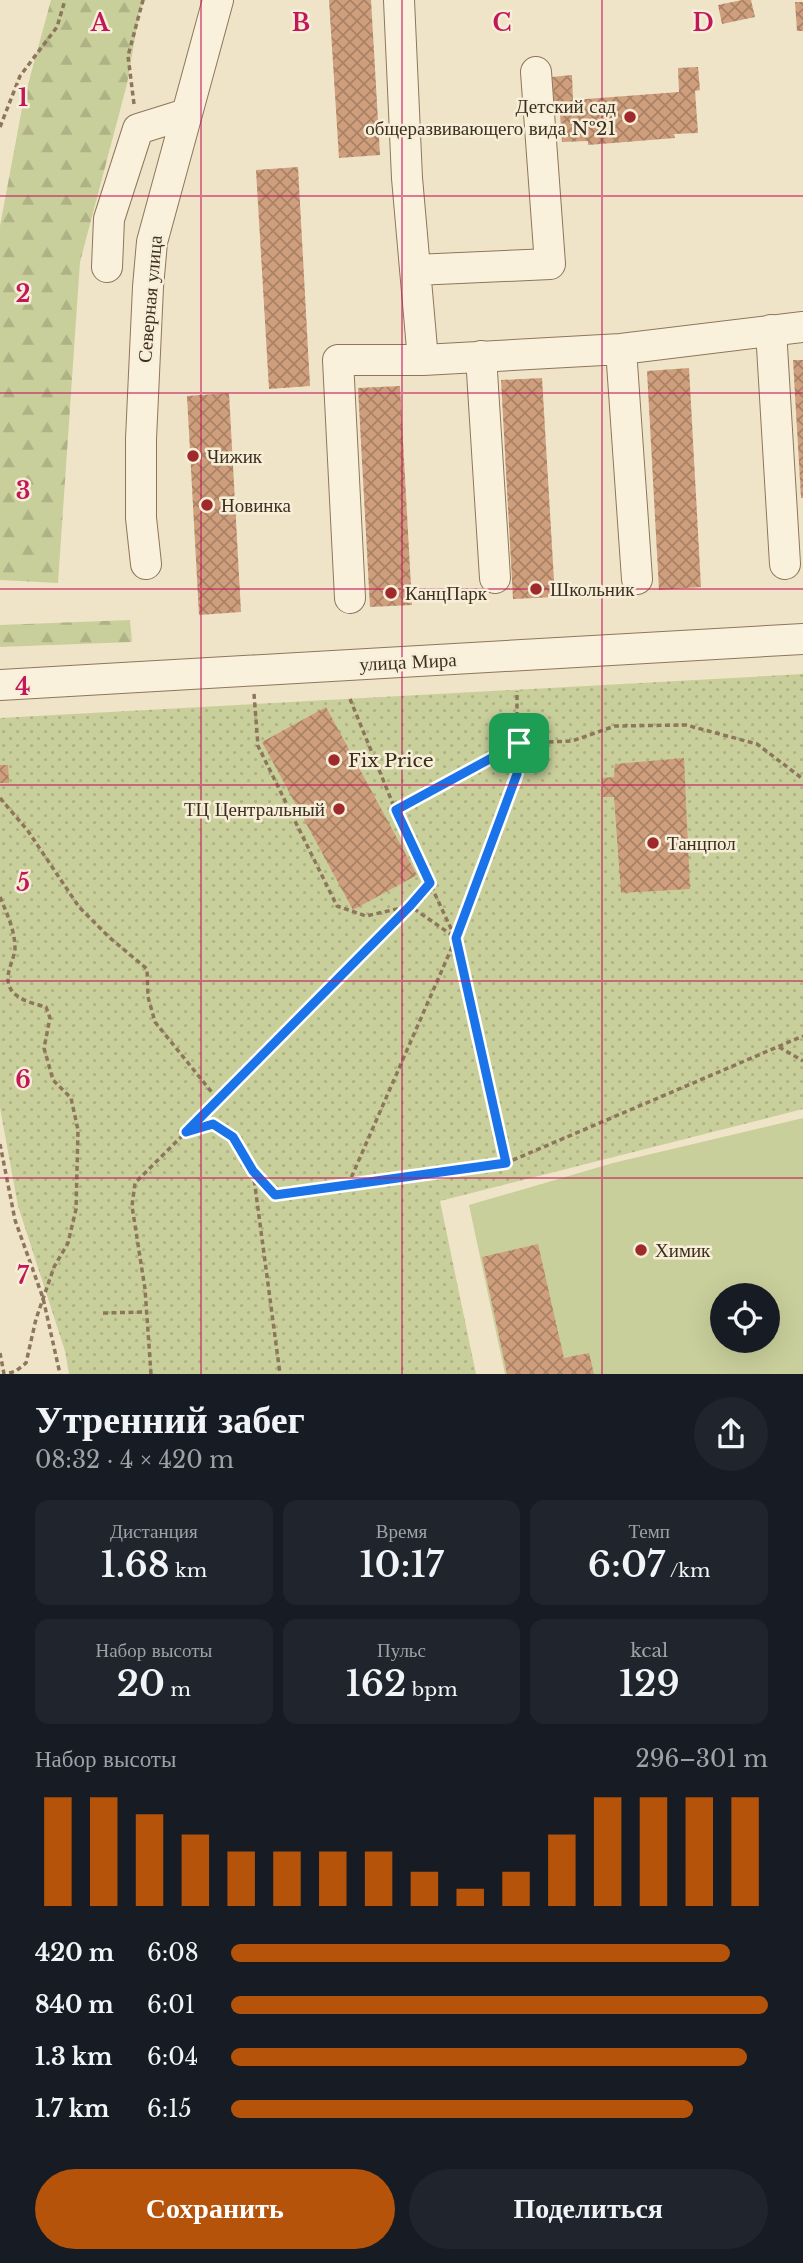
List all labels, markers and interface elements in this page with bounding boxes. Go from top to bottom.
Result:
text: A [90,9,111,37]
text: B [292,9,310,37]
text: C [493,9,511,37]
text: D [692,9,714,37]
text: 1 [18,84,28,112]
place label: Детский сад общеразвивающего вида №21 [365,95,616,140]
marker: Детский сад общеразвивающего вида №21 [622,109,638,125]
street label: Северная улица [133,234,167,364]
text: 2 [16,280,30,308]
place label: Чижик [207,445,263,468]
marker: Чижик [185,448,201,464]
text: 3 [16,477,30,505]
place label: Новинка [221,494,291,517]
marker: Новинка [199,497,215,513]
place label: Школьник [550,578,635,601]
marker: Школьник [528,581,544,597]
place label: КанцПарк [405,582,488,605]
marker: КанцПарк [383,585,399,601]
street label: улица Мира [359,648,458,676]
text: 4 [15,673,31,701]
pin [489,713,549,773]
icon: arrive [500,724,538,762]
place label: Fix Price [348,749,434,772]
marker: Fix Price [326,752,342,768]
place label: ТЦ Центральный [184,798,325,821]
marker: ТЦ Центральный [331,801,347,817]
place label: Танцпол [667,832,736,855]
marker: Танцпол [645,835,661,851]
text: 5 [16,869,30,897]
text: 6 [15,1066,31,1094]
place label: Химик [655,1239,711,1262]
marker: Химик [633,1242,649,1258]
text: 7 [17,1262,30,1290]
map controls [710,1283,780,1353]
button: locate [710,1283,780,1353]
text: Утренний забег [35,1396,305,1443]
button: share [694,1397,768,1471]
text: 08:32 · 4 × 420 m [35,1446,234,1474]
text: Дистанция [110,1520,198,1543]
text: Время [376,1520,427,1543]
text: Темп [628,1520,670,1543]
text: 1.68 [100,1543,170,1586]
text: 10:17 [359,1543,444,1586]
text: 6:07 [588,1543,665,1586]
text: km [170,1559,207,1582]
text: /km [665,1559,710,1582]
text: Набор высоты [95,1639,212,1662]
text: Пульс [377,1639,426,1662]
text: kcal [630,1639,668,1662]
text: 20 [117,1662,165,1705]
text: 162 [345,1662,406,1705]
text: 129 [619,1662,680,1705]
text: m [165,1678,191,1701]
text: bpm [406,1678,458,1701]
text: Набор высоты [35,1745,176,1773]
text: 296–301 m [635,1745,768,1773]
text: 420 m [35,1939,114,1967]
text: 6:08 [147,1939,199,1967]
text: 840 m [35,1991,114,2019]
text: 6:01 [147,1991,195,2019]
text: 1.3 km [35,2043,113,2071]
text: 6:04 [147,2043,198,2071]
text: 1.7 km [35,2095,109,2123]
text: 6:15 [147,2095,192,2123]
button: Сохранить [35,2169,395,2249]
button: Поделиться [409,2169,768,2249]

